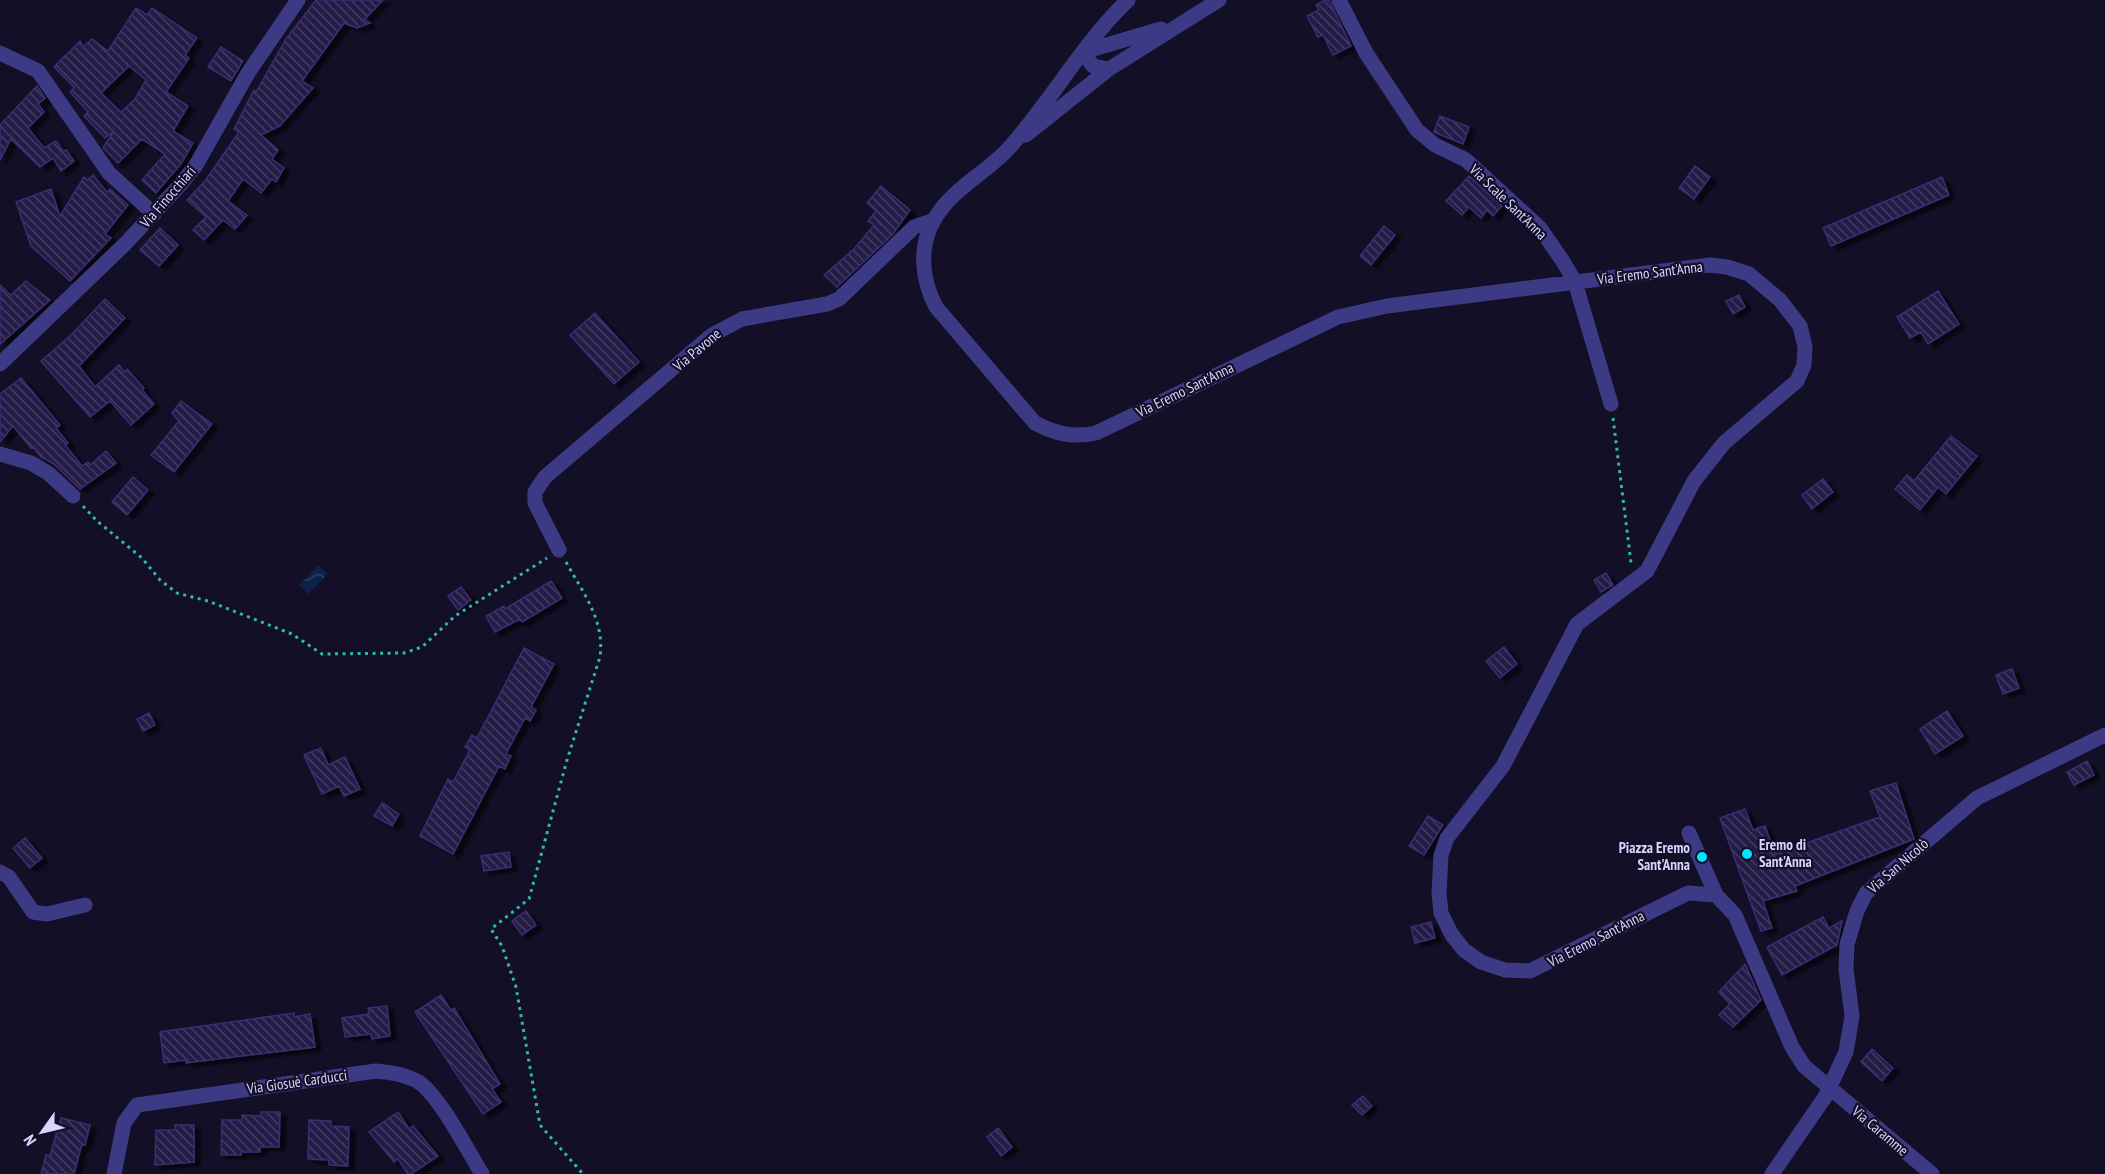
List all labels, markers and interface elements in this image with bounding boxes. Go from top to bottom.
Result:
street label: Via Scale Sant'Anna [1465,159,1551,243]
street label: Via Finocchiari [135,162,200,232]
street label: Via Eremo Sant'Anna [1595,257,1704,289]
street label: Via Pavone [668,324,725,376]
street label: Via Eremo Sant'Anna [1132,358,1237,422]
street label: Via San Nicolò [1863,834,1932,898]
place label: Eremo di Sant'Anna [1759,835,1812,871]
place label: Piazza Eremo Sant'Anna [1619,838,1690,874]
marker: Eremo di Sant'Anna [1740,847,1754,861]
marker: Piazza Eremo Sant'Anna [1695,850,1709,864]
street label: Via Eremo Sant'Anna [1543,906,1647,972]
street label: Via Giosuè Carducci [245,1065,348,1098]
street label: Via Caramme [1847,1101,1912,1160]
north arrow [12,1102,72,1162]
text: N [19,1131,40,1150]

